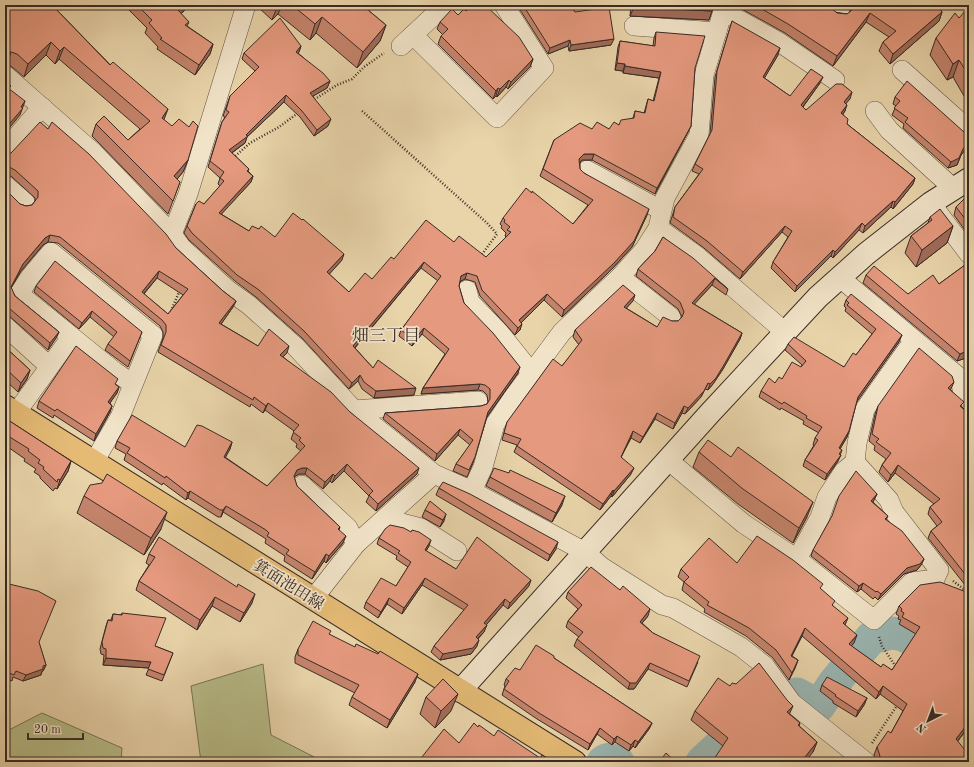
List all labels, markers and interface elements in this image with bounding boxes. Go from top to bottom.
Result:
district label: 畑三丁目 [352,326,420,345]
street label: 箕面池田線 [250,556,327,614]
north arrow [908,701,948,741]
scale bar [28,715,83,741]
text: N [915,720,929,734]
text: 20 m [34,724,61,736]

